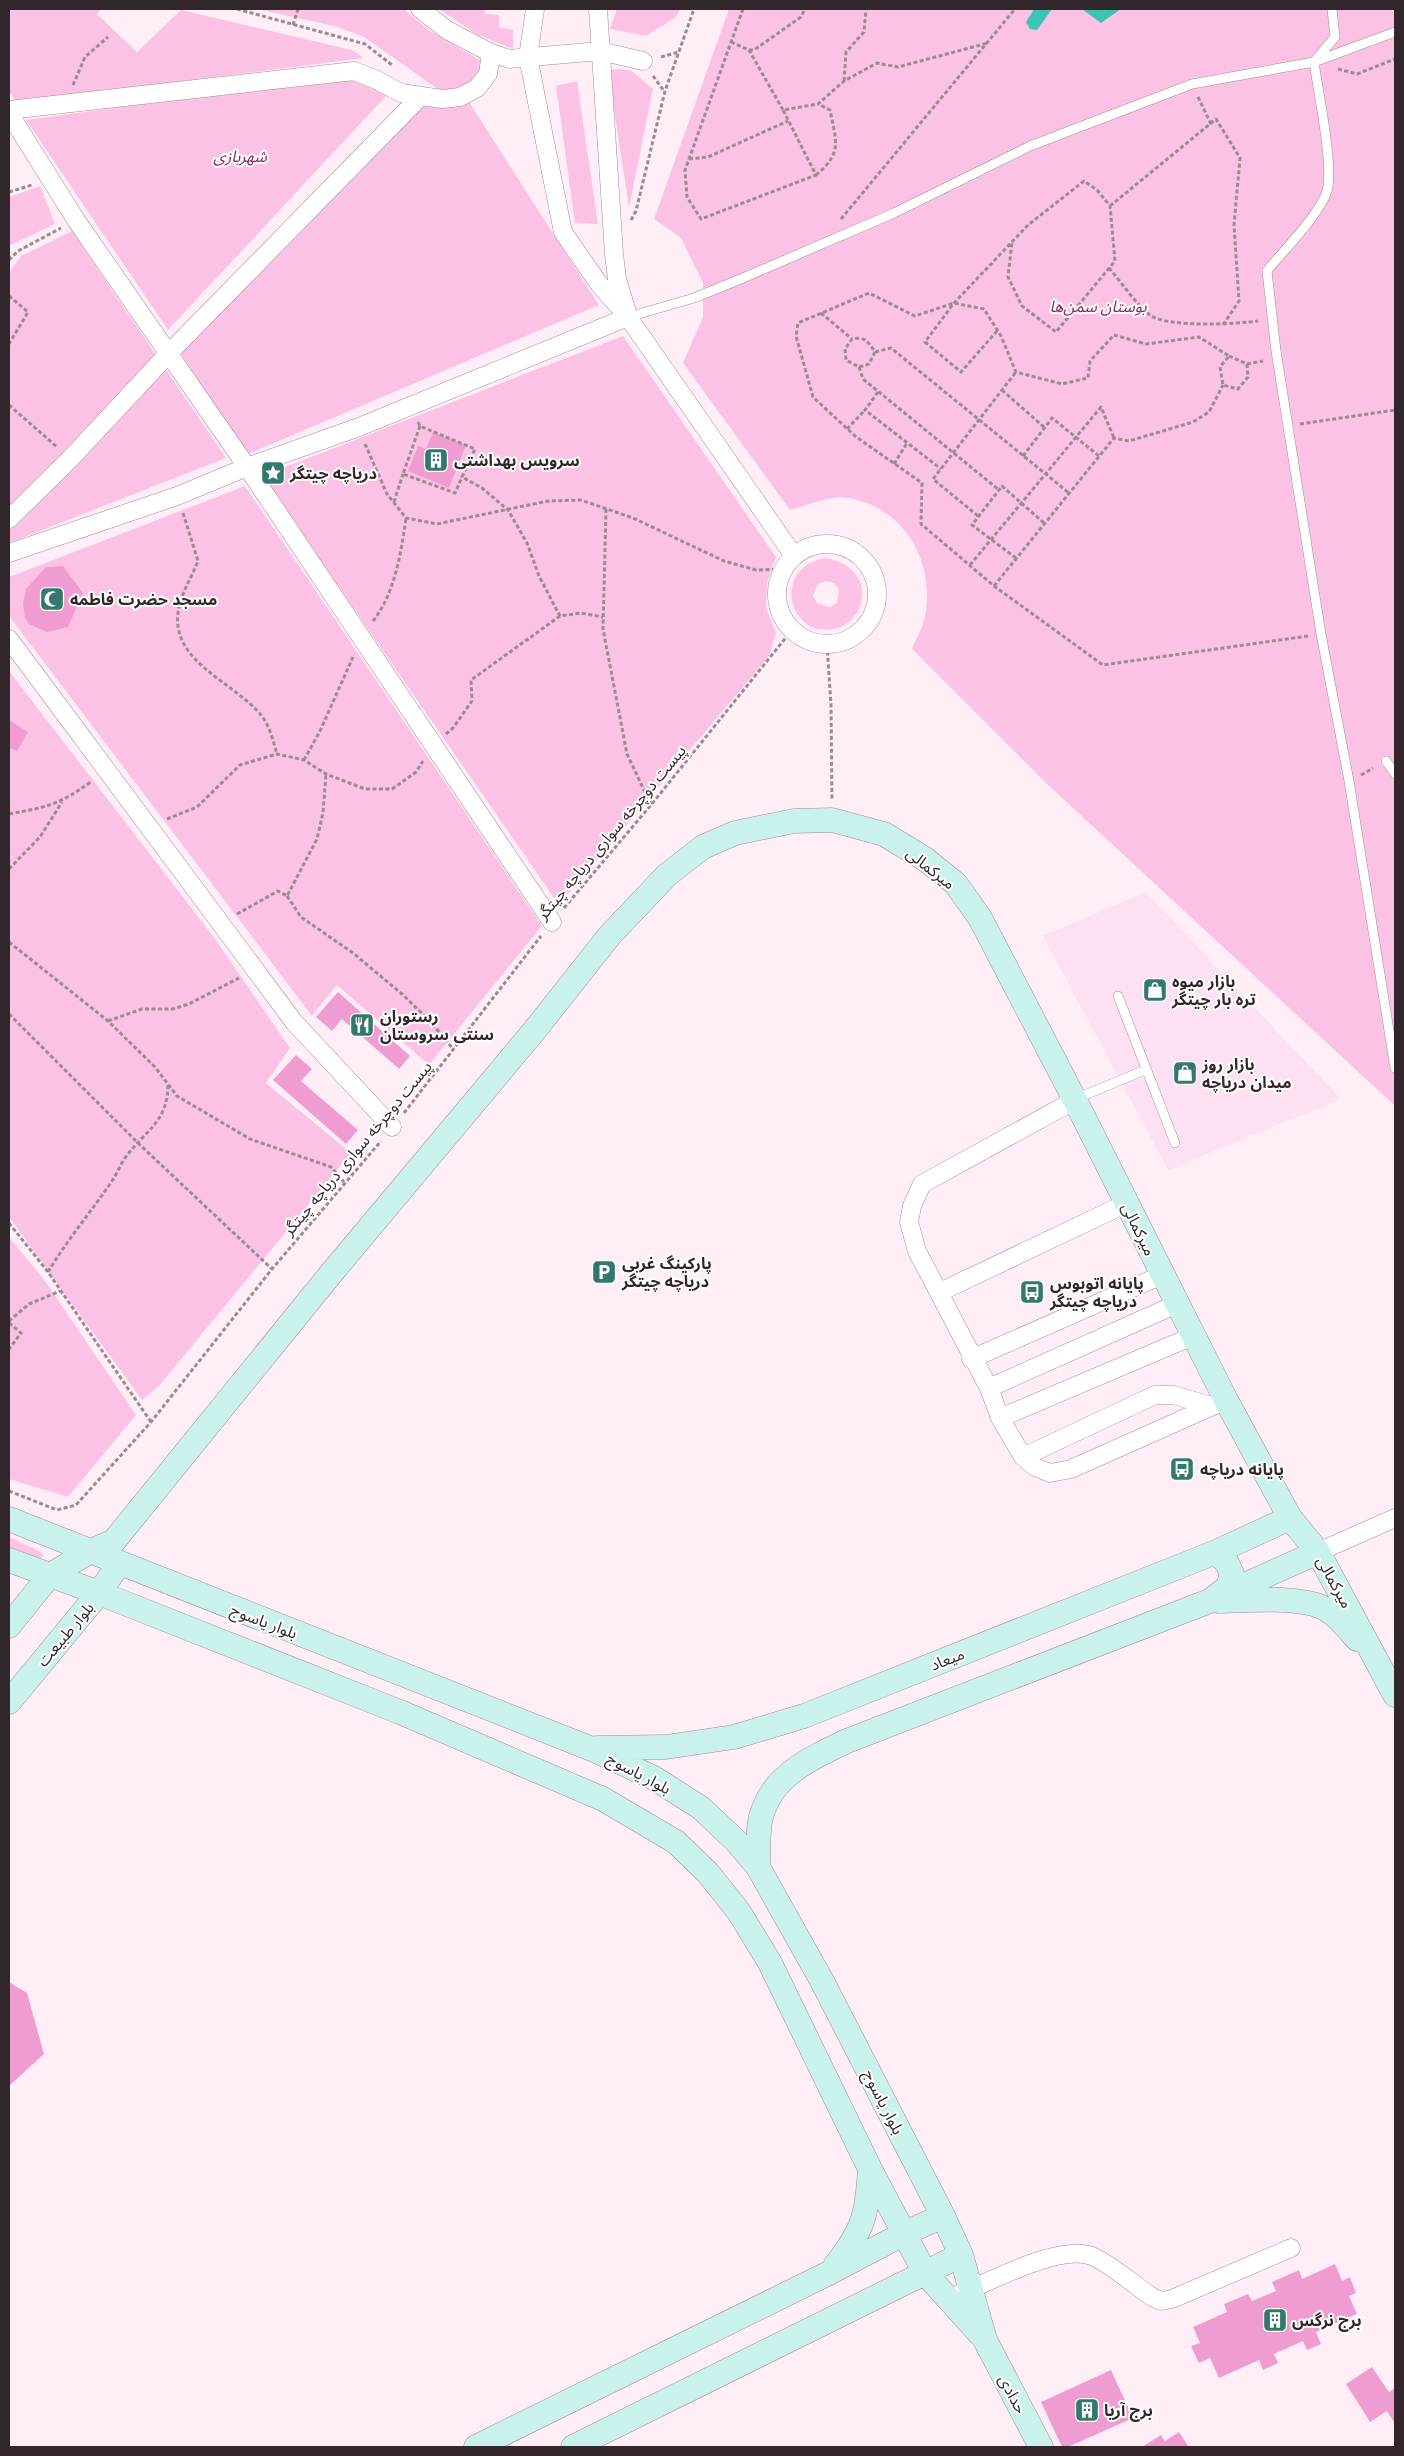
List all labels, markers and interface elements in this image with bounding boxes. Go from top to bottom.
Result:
park label: شهربازی [213,145,267,167]
park label: بوستان سمن‌ها [1049,295,1147,317]
building icon: سرویس بهداشتی [423,447,449,473]
place label: سرویس بهداشتی [454,449,580,471]
place icon: دریاچه چیتگر [260,460,286,486]
place label: دریاچه چیتگر [289,462,377,484]
mosque icon: مسجد حضرت فاطمه [39,586,65,612]
place label: مسجد حضرت فاطمه [70,588,217,610]
street label: پیست دوچرخه سواری دریاچه چیتگر [531,740,691,925]
street label: میرکمالی [902,842,960,894]
place label: بازار میوه تره بار چیتگر [1171,970,1256,1010]
shop icon: بازار میوه تره بار چیتگر [1142,977,1168,1003]
place label: رستوران سنتی سروستان [380,1005,494,1045]
restaurant icon: رستوران سنتی سروستان [349,1012,375,1038]
place label: بازار روز میدان دریاچه [1201,1053,1292,1093]
street label: پیست دوچرخه سواری دریاچه چیتگر [277,1056,437,1241]
shop icon: بازار روز میدان دریاچه [1172,1060,1198,1086]
street label: میرکمالی [1117,1199,1161,1259]
place label: پارکینگ غربی دریاچه چیتگر [621,1252,712,1292]
parking icon: پارکینگ غربی دریاچه چیتگر [591,1259,617,1285]
place label: پایانه اتوبوس دریاچه چیتگر [1049,1272,1144,1312]
bus stop icon: پایانه اتوبوس دریاچه چیتگر [1019,1279,1045,1305]
bus stop icon: پایانه دریاچه [1169,1456,1195,1482]
place label: پایانه دریاچه [1200,1458,1284,1480]
street label: میرکمالی [1312,1552,1358,1612]
street label: بلوار طبیعت [31,1597,99,1671]
street label: بلوار یاسوج [227,1598,301,1646]
street label: میعاد [927,1642,967,1676]
street label: بلوار یاسوج [602,1747,675,1801]
street label: بلوار یاسوج [857,2066,910,2139]
building icon: برج نرگس [1262,2307,1288,2333]
place label: برج نرگس [1292,2309,1362,2332]
street label: حدادی [994,2370,1032,2418]
building icon: برج آریا [1074,2397,1100,2423]
place label: برج آریا [1104,2399,1153,2422]

